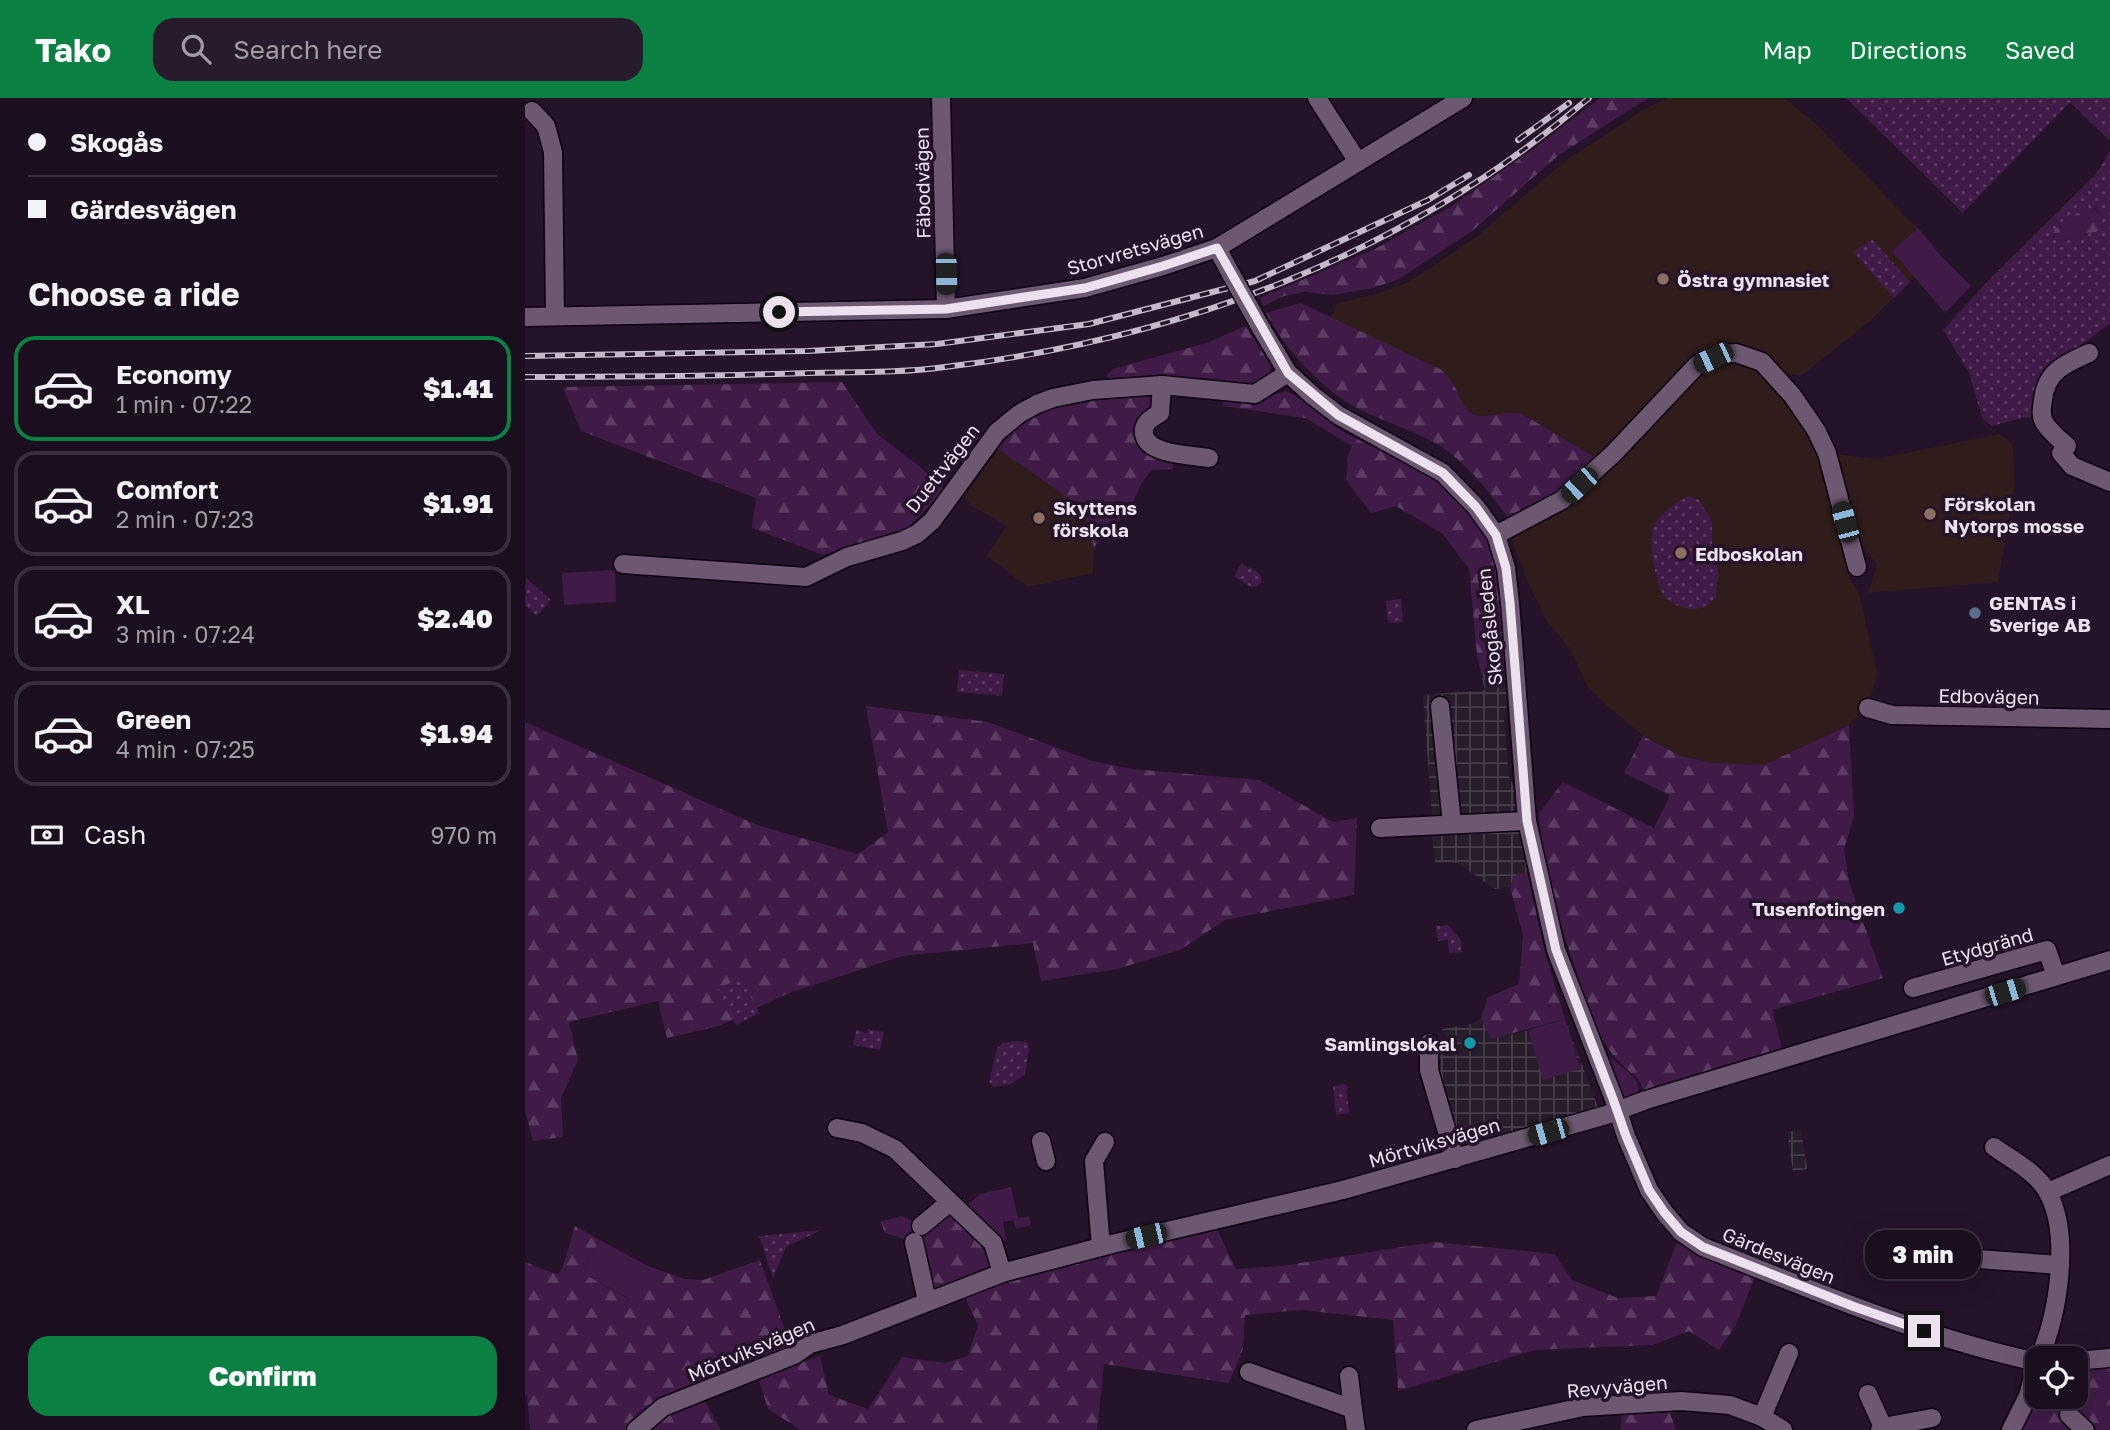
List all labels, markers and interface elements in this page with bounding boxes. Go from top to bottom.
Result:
search box [153,18,643,81]
text: Tako [35,30,111,69]
icon: search [177,30,215,68]
text: Search here [233,34,382,65]
text: Map [1763,35,1812,64]
text: Directions [1850,35,1967,64]
text: Saved [2005,35,2075,64]
text: Skogås [70,127,163,158]
street label: Fäbodvägen [910,127,934,239]
text: Gärdesvägen [70,194,236,225]
street label: Storvretsvägen [1064,219,1206,279]
car [936,253,957,295]
place label: Östra gymnasiet [1677,268,1830,291]
marker: Östra gymnasiet [1655,271,1671,287]
text: Choose a ride [28,275,240,313]
route start [763,296,795,328]
car [1690,340,1737,376]
icon: car [32,357,95,420]
text: Economy [116,359,232,390]
text: $1.41 [423,373,493,404]
text: 1 min · 07:22 [116,390,252,418]
street label: Duettvägen [900,419,984,517]
car [1557,463,1602,507]
icon: car [32,472,95,535]
text: Comfort [116,474,219,505]
text: $1.91 [423,488,493,519]
place label: Förskolan Nytorps mosse [1944,492,2084,537]
place label: Skyttens förskola [1053,496,1137,541]
car [1830,499,1861,545]
text: 2 min · 07:23 [116,505,254,533]
marker: Förskolan Nytorps mosse [1922,506,1938,522]
marker: Skyttens förskola [1031,510,1047,526]
place label: Edboskolan [1695,542,1803,565]
marker: Edboskolan [1673,545,1689,561]
street label: Skogåsleden [1471,567,1507,687]
icon: car [32,587,95,650]
text: XL [116,589,150,620]
place label: GENTAS i Sverige AB [1989,591,2091,636]
text: $2.40 [417,603,493,634]
marker: GENTAS i Sverige AB [1967,605,1983,621]
text: 3 min · 07:24 [116,620,255,648]
street label: Edbovägen [1938,684,2040,708]
icon: car [32,702,95,765]
text: Green [116,704,191,735]
text: $1.94 [420,718,493,749]
text: 4 min · 07:25 [116,735,255,763]
icon: cash [28,816,66,854]
text: Cash [84,819,146,850]
text: 970 m [431,821,497,849]
place label: Tusenfotingen [1752,897,1885,920]
marker: Tusenfotingen [1891,900,1907,916]
street label: Etydgränd [1938,922,2036,970]
car [1982,976,2029,1008]
place label: Samlingslokal [1324,1032,1456,1055]
marker: Samlingslokal [1462,1035,1478,1051]
street label: Mörtviksvägen [1366,1112,1502,1172]
car [1525,1116,1572,1148]
car [1124,1221,1169,1251]
street label: Gärdesvägen [1719,1222,1839,1288]
callout: 3 min [1866,1230,1982,1278]
text: 3 min [1893,1240,1953,1268]
street label: Mörtviksvägen [684,1312,818,1386]
route end [1908,1315,1940,1347]
button: Confirm [28,1336,497,1416]
map controls [2025,1346,2088,1409]
button: locate [2025,1346,2088,1409]
street label: Revyvägen [1566,1370,1668,1402]

